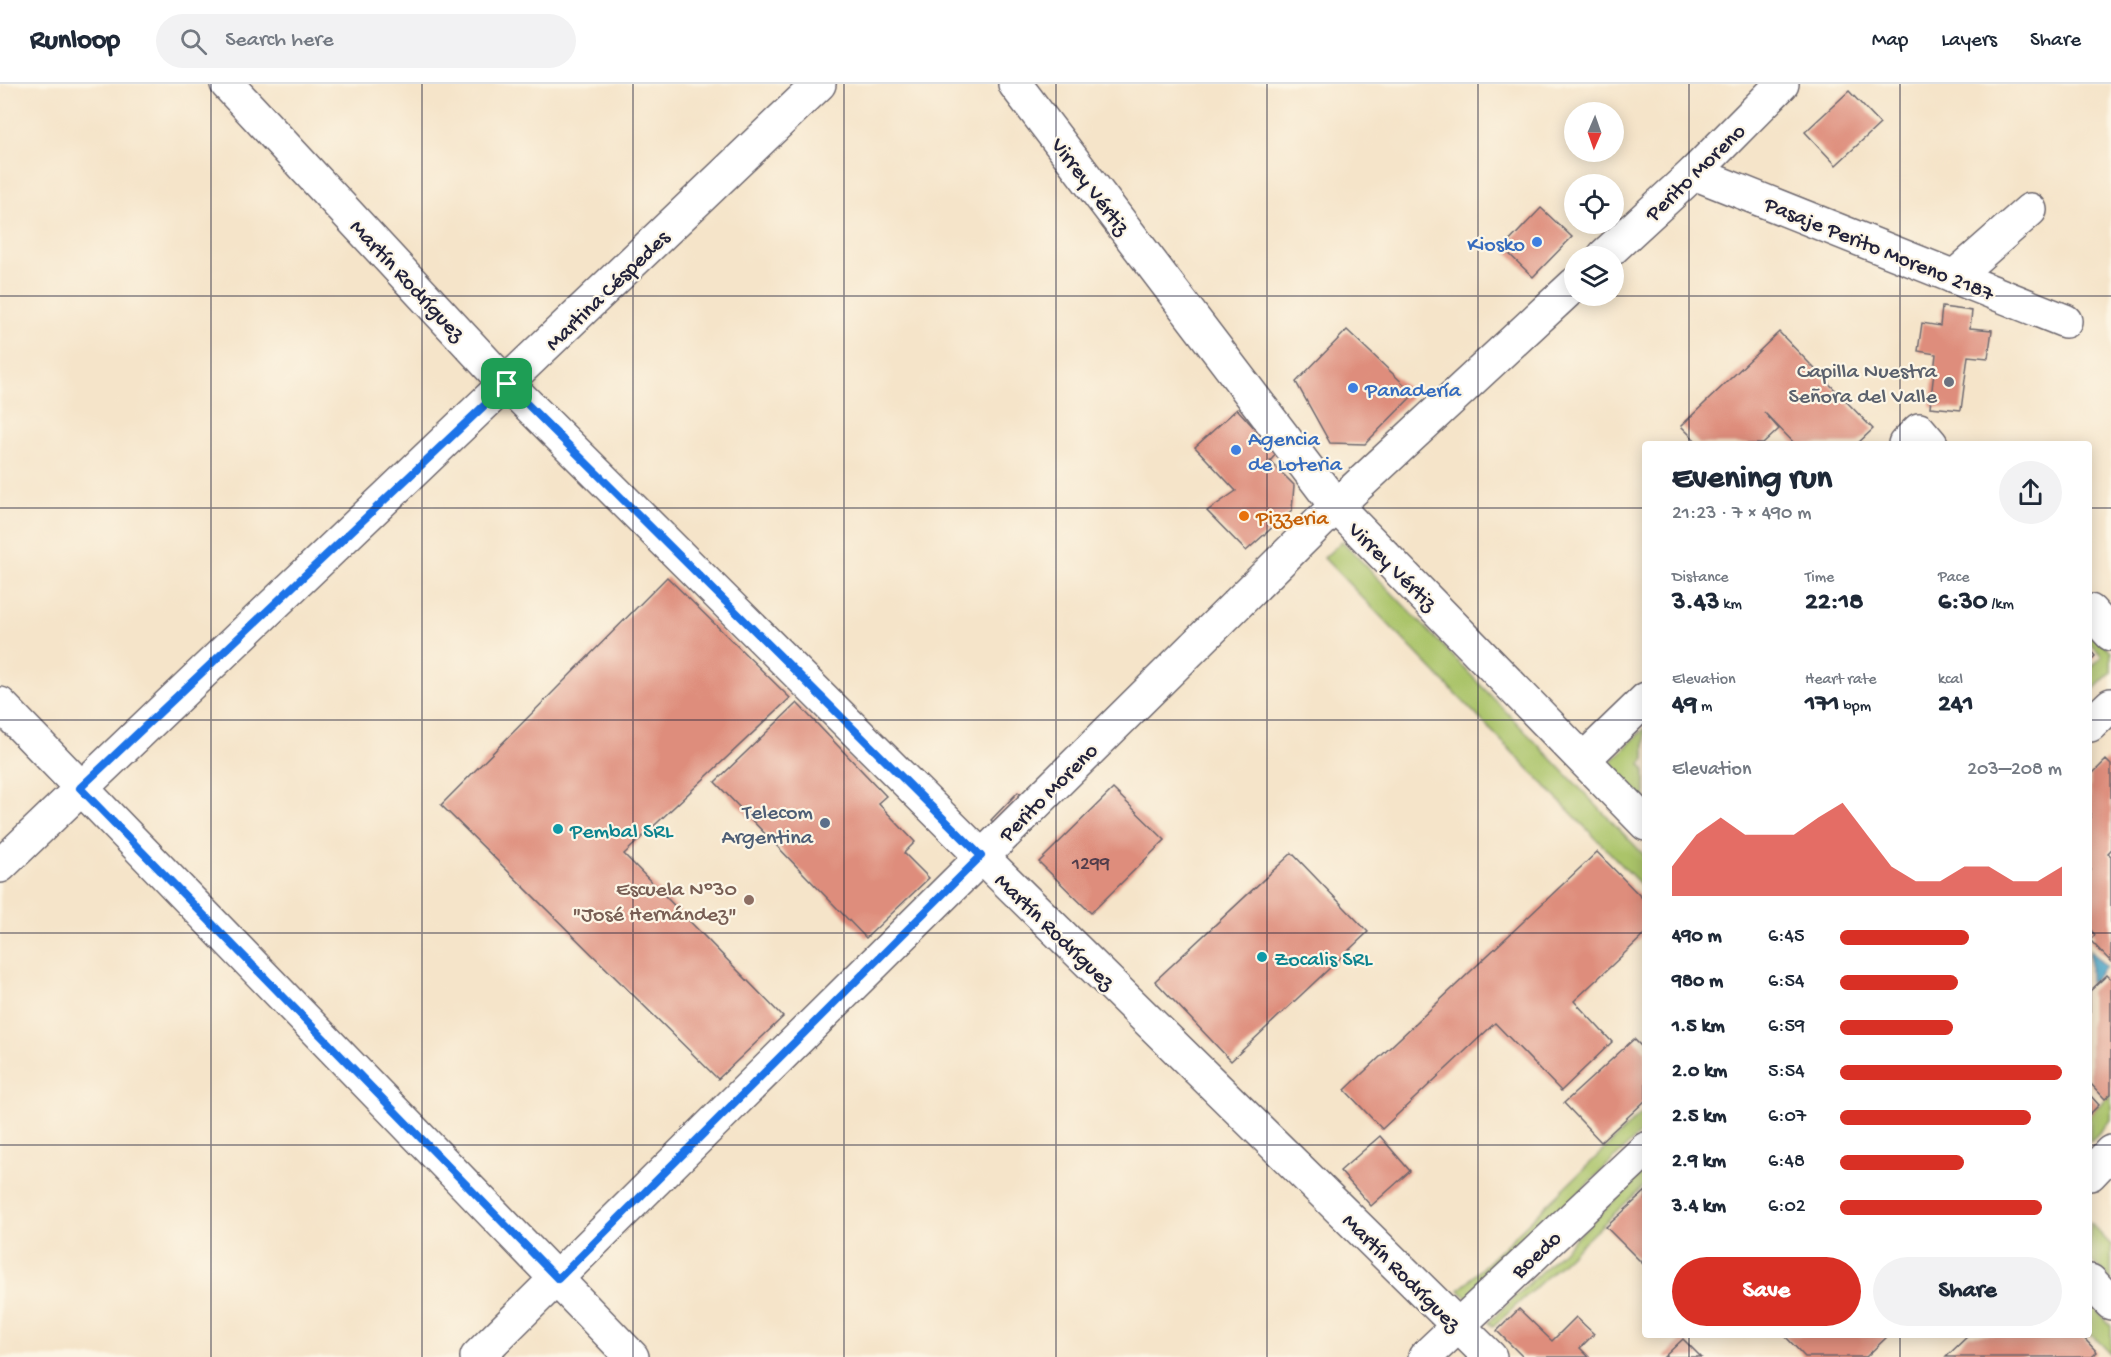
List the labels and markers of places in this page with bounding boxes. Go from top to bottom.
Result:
place label: Kiosko [1467,233,1525,259]
marker: Kiosko [1530,235,1544,249]
pin [481,358,532,409]
place label: Capilla Nuestra Señora del Valle [1789,360,1938,411]
marker: Capilla Nuestra Señora del Valle [1942,375,1956,389]
place label: Panadería [1364,379,1462,405]
marker: Panadería [1346,381,1360,395]
place label: Agencia de Loteria [1248,428,1343,479]
marker: Agencia de Loteria [1229,443,1243,457]
place label: Pizzeria [1255,507,1329,533]
marker: Pizzeria [1237,509,1251,523]
place label: Telecom Argentina [721,801,814,852]
marker: Telecom Argentina [818,816,832,830]
place label: Pembal SRL [569,820,674,846]
marker: Pembal SRL [551,822,565,836]
place label: Escuela Nº30 "José Hernández" [572,878,737,929]
marker: Escuela Nº30 "José Hernández" [742,893,756,907]
place label: Zocalis SRL [1274,948,1373,974]
marker: Zocalis SRL [1255,950,1269,964]

